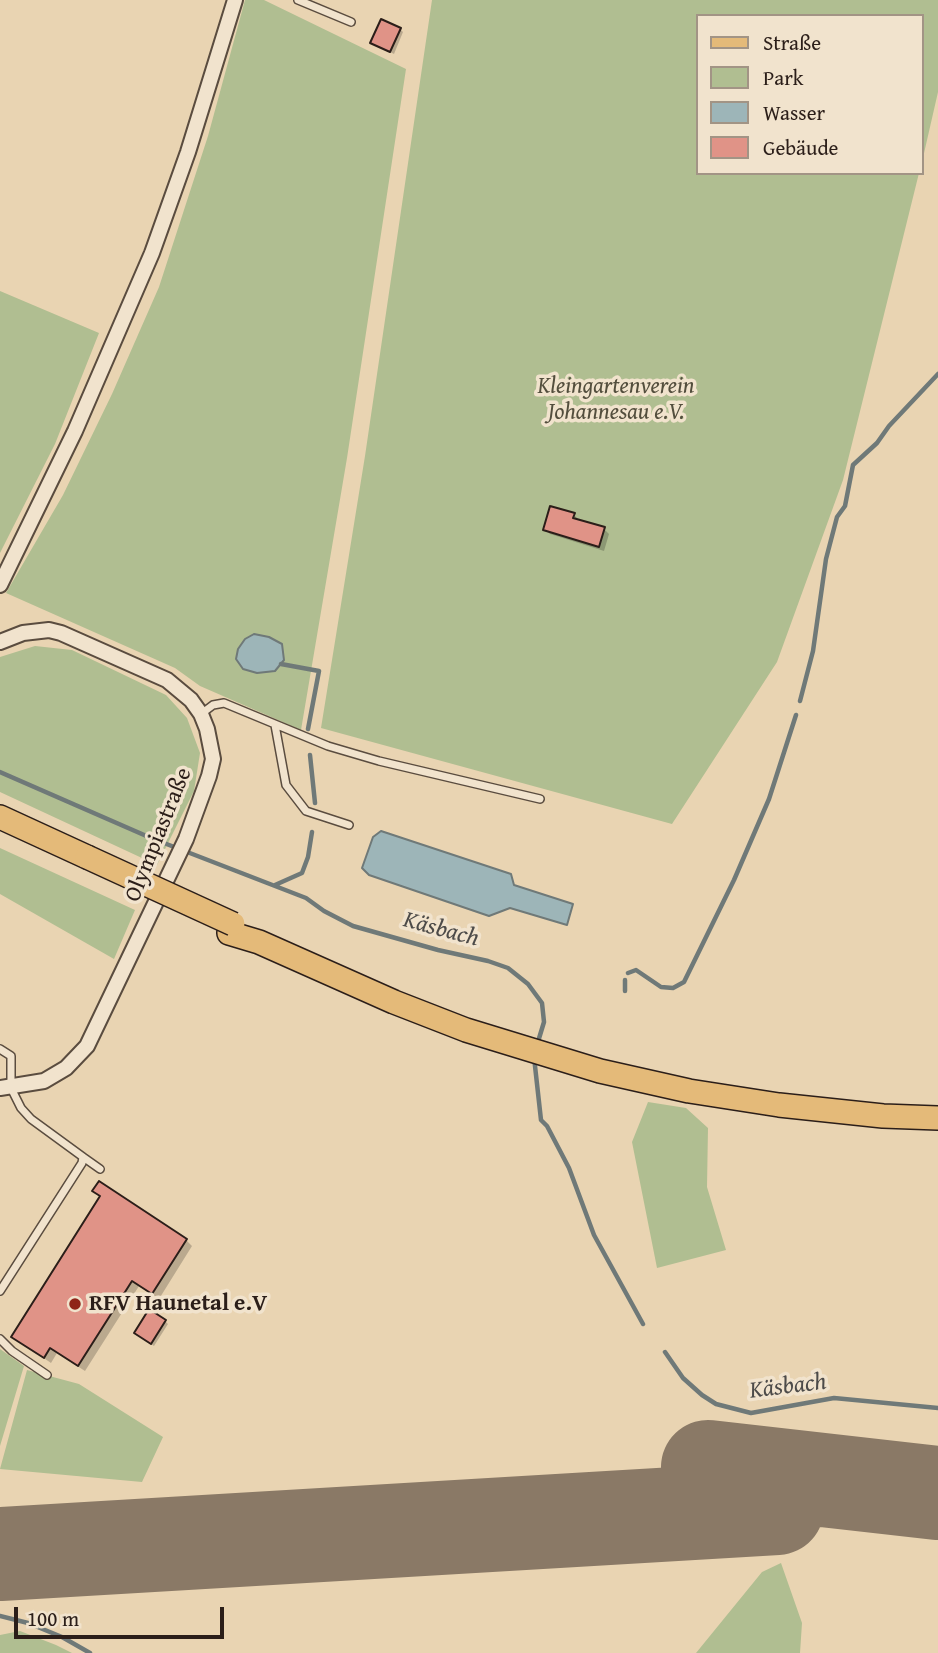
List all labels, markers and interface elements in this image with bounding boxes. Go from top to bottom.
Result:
legend [696,14,924,175]
text: Straße [763,27,821,58]
text: Park [763,62,804,93]
text: Wasser [763,97,825,128]
text: Gebäude [763,132,838,163]
park label: Kleingartenverein Johannesau e.V. [538,373,694,427]
street label: Olympiastraße [120,764,198,906]
water label: Käsbach [400,906,482,954]
place label: RFV Haunetal e.V [89,1290,267,1318]
marker: RFV Haunetal e.V [67,1296,83,1312]
water label: Käsbach [748,1368,828,1406]
scale bar [18,1594,228,1638]
text: 100 m [27,1603,79,1634]

